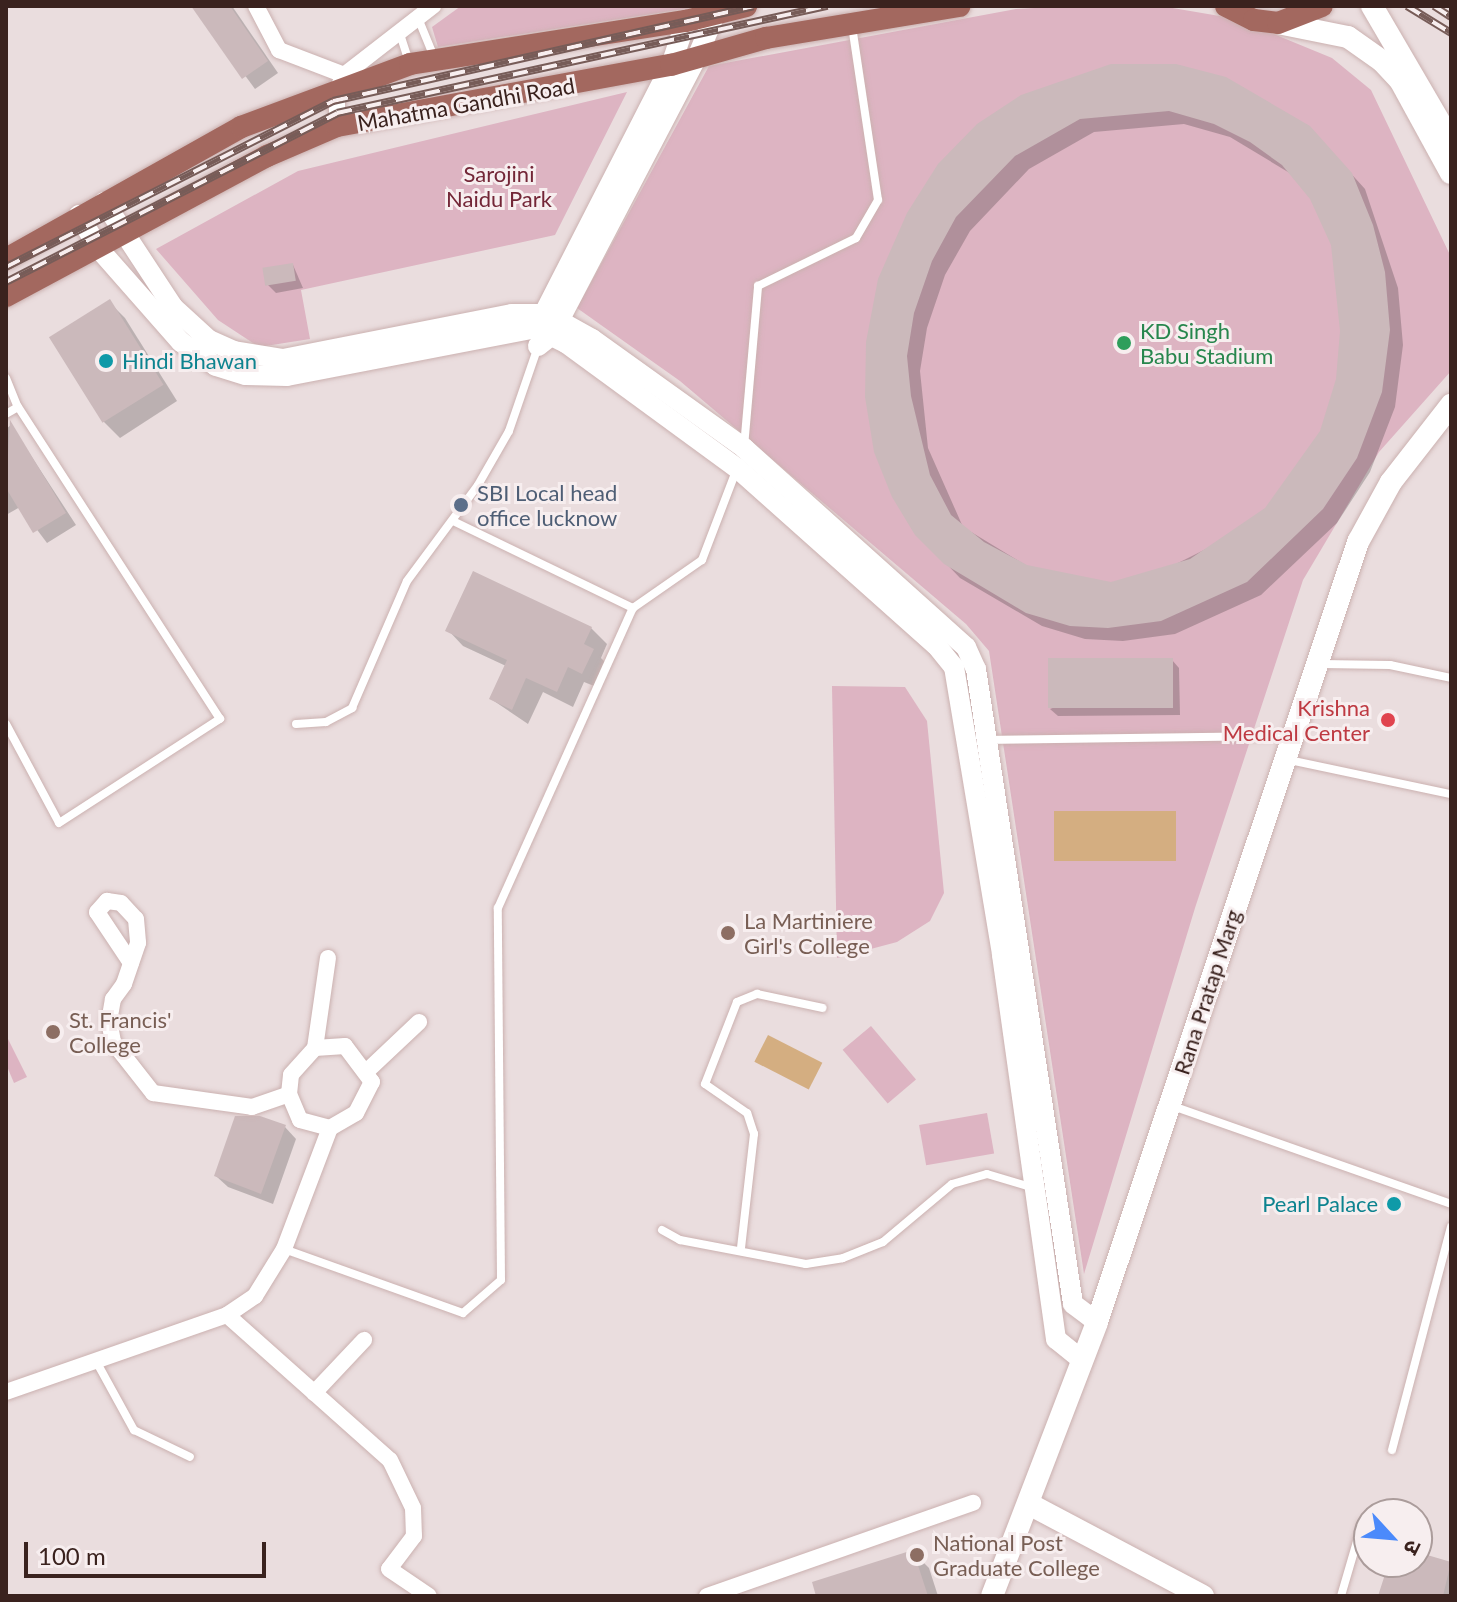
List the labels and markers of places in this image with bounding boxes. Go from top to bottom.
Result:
place label: KD Singh Babu Stadium [1140,317,1273,368]
marker: KD Singh Babu Stadium [1115,334,1133,352]
place label: Hindi Bhawan [122,348,257,374]
marker: Hindi Bhawan [97,352,115,370]
place label: SBI Local head office lucknow [477,479,617,530]
marker: SBI Local head office lucknow [452,496,470,514]
place label: Krishna Medical Center [1223,694,1370,746]
marker: Krishna Medical Center [1377,709,1399,731]
place label: La Martiniere Girl's College [744,907,873,958]
marker: La Martiniere Girl's College [719,924,737,942]
place label: St. Francis' College [69,1006,171,1058]
marker: St. Francis' College [44,1023,62,1041]
place label: Pearl Palace [1262,1191,1378,1217]
marker: Pearl Palace [1385,1195,1403,1213]
place label: National Post Graduate College [933,1529,1100,1580]
marker: National Post Graduate College [908,1546,926,1564]

